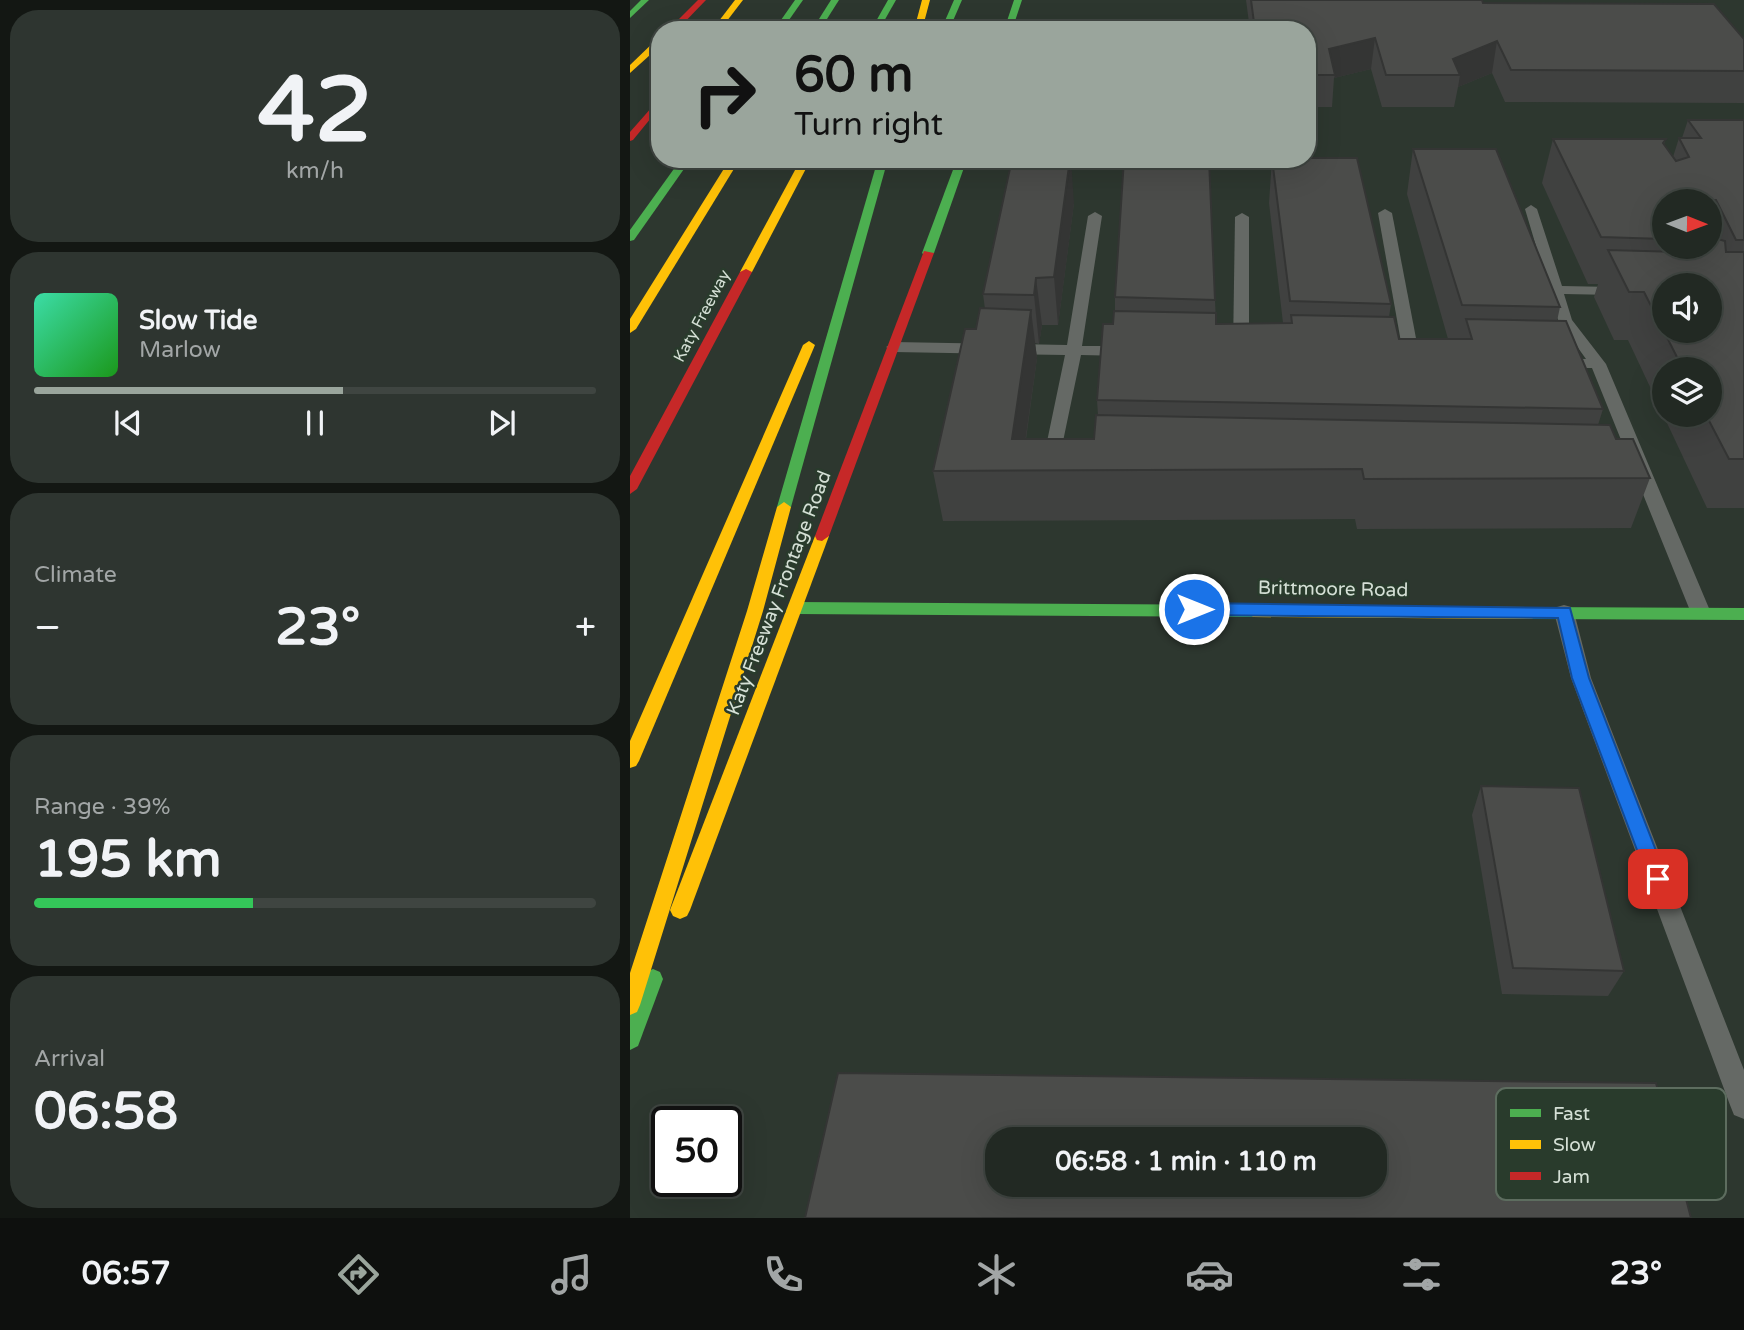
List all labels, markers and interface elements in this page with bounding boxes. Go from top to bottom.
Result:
text: 60 m [794,46,913,105]
icon: right [679,49,770,140]
text: 42 [258,56,372,166]
text: Turn right [794,106,943,144]
text: km/h [286,157,344,185]
north arrow [1652,189,1722,259]
map controls [1652,189,1722,427]
street label: Katy Freeway [669,266,735,366]
button: sound [1652,273,1722,343]
text: Slow Tide [139,305,257,336]
text: Marlow [139,336,221,364]
button: layers [1652,357,1722,427]
icon: previous [109,404,147,442]
icon: pause [296,404,334,442]
icon: next [483,404,521,442]
street label: Katy Freeway Frontage Road [722,468,836,718]
text: Climate [34,561,117,589]
position arrow [1157,572,1231,646]
street label: Brittmoore Road [1258,577,1408,601]
text: 23° [275,596,360,659]
text: − [34,605,61,651]
text: + [575,605,596,651]
text: Range · 39% [34,793,170,821]
text: 195 km [34,828,222,891]
pin [1628,849,1688,909]
icon: arrive [1639,860,1677,898]
text: Arrival [34,1045,105,1073]
text: 06:58 [34,1080,178,1143]
legend [1496,1088,1726,1200]
text: Fast [1553,1103,1590,1125]
speed limit sign: 50 [651,1106,742,1197]
text: Slow [1553,1134,1596,1156]
text: 06:58 · 1 min · 110 m [1055,1146,1317,1177]
text: Jam [1553,1166,1590,1188]
icon: directions [334,1250,383,1299]
icon: music [547,1250,596,1299]
icon: phone [759,1250,808,1299]
icon: climate [972,1250,1021,1299]
icon: car [1185,1250,1234,1299]
icon: filters [1397,1250,1446,1299]
text: 06:57 [82,1255,171,1293]
text: 23° [1610,1255,1662,1293]

